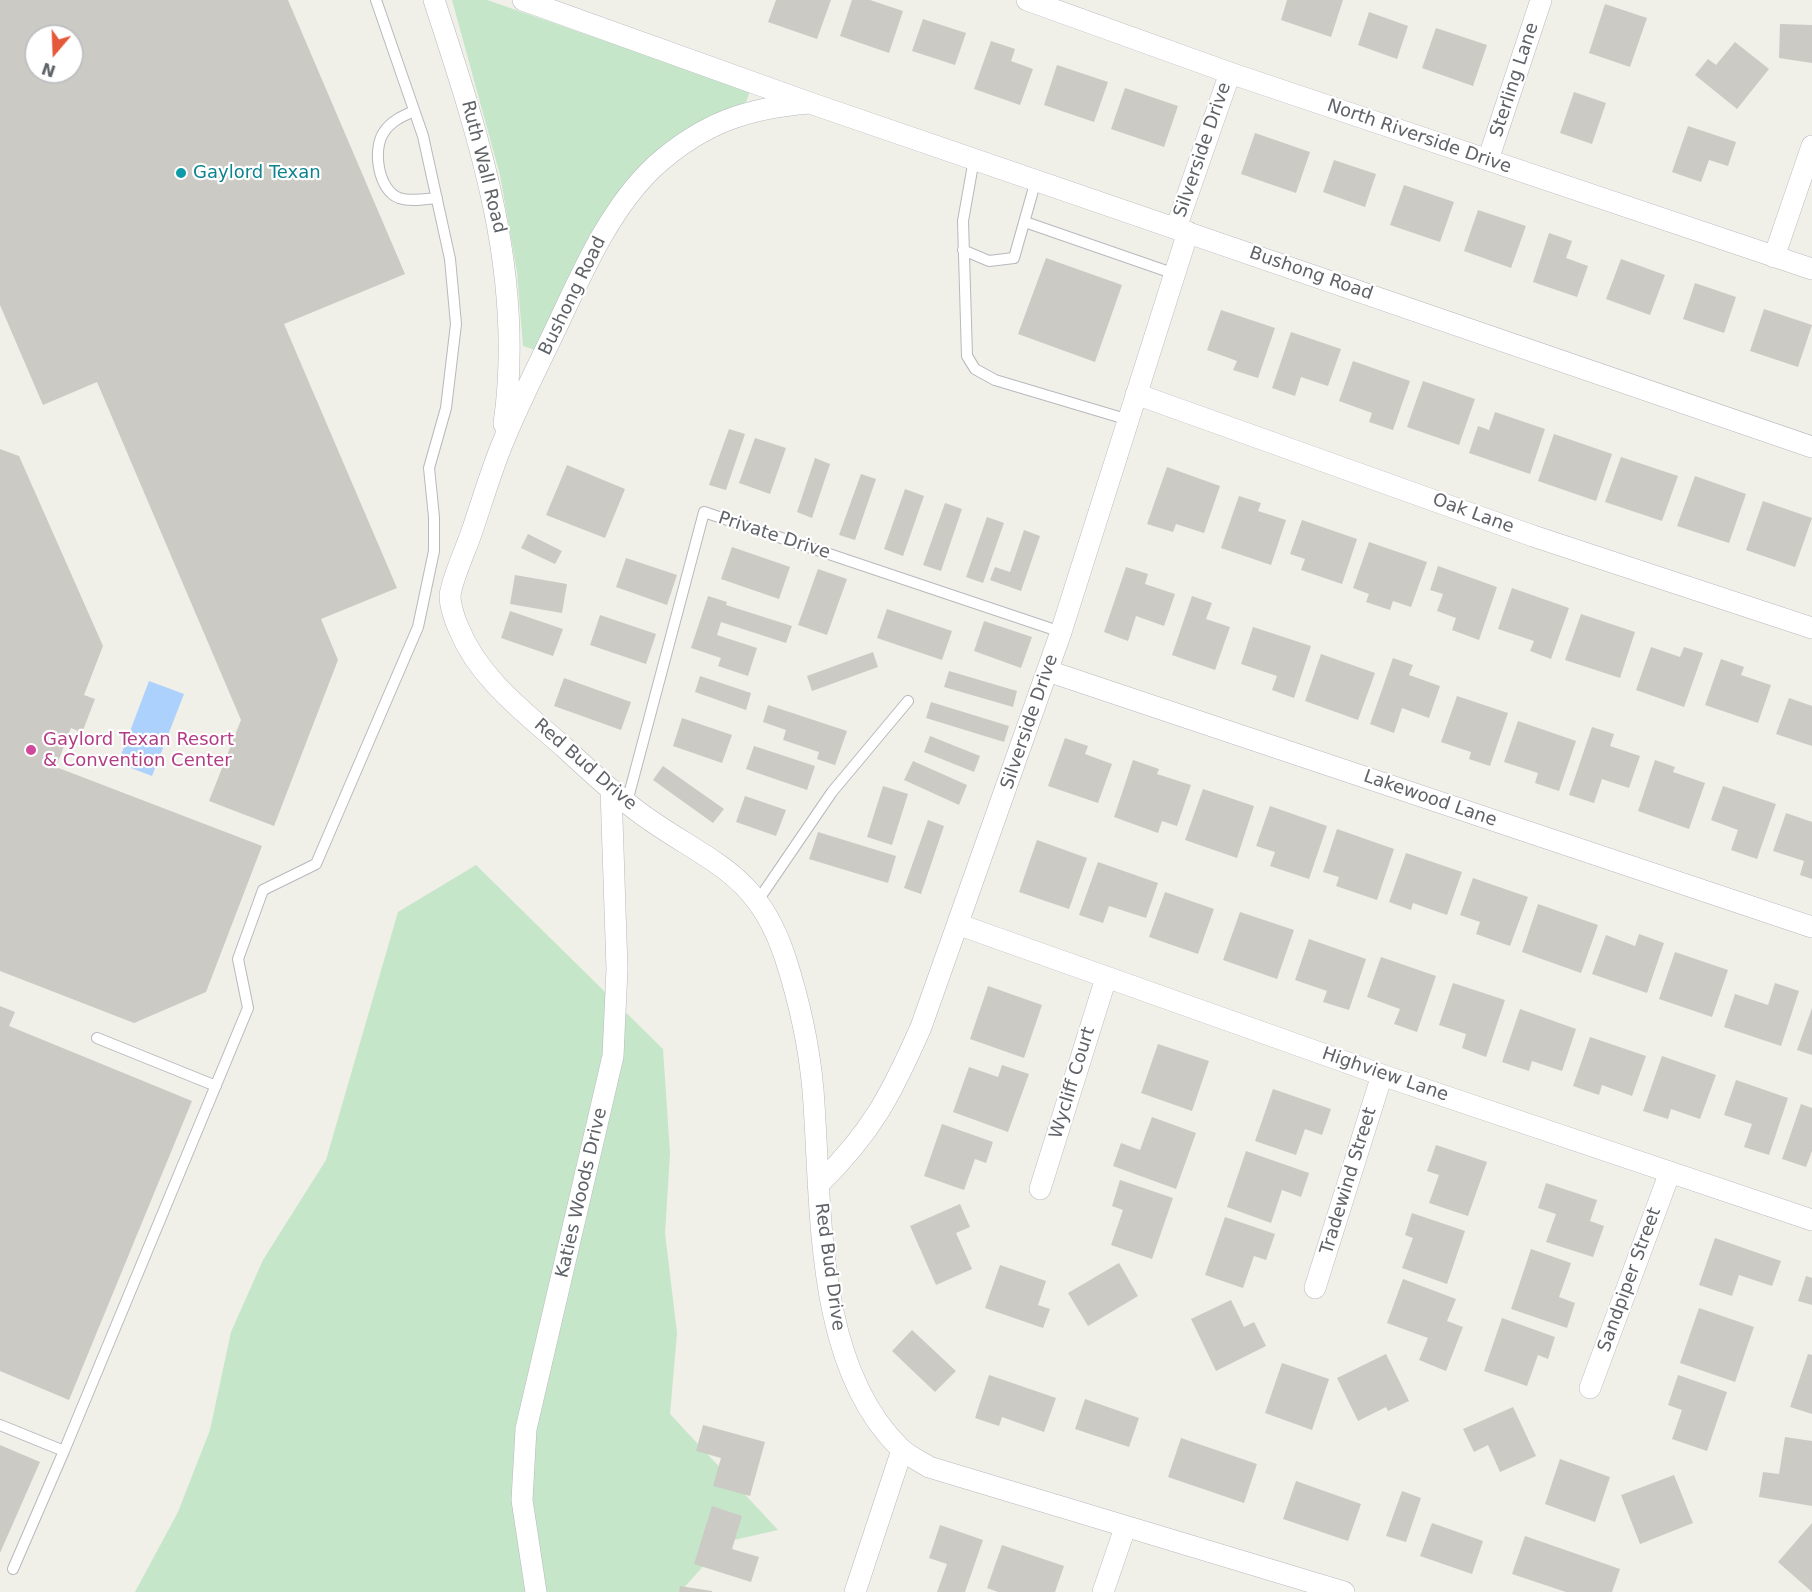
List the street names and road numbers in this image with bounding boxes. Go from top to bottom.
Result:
street label: Sterling Lane [1486,20,1544,140]
street label: Silverside Drive [1170,80,1236,220]
street label: North Riverside Drive [1324,95,1514,179]
street label: Ruth Wall Road [456,98,510,236]
street label: Bushong Road [535,233,611,359]
street label: Bushong Road [1246,243,1376,305]
street label: Oak Lane [1429,489,1517,539]
street label: Private Drive [715,508,833,564]
street label: Silverside Drive [997,652,1063,792]
street label: Red Bud Drive [529,715,641,815]
street label: Lakewood Lane [1361,766,1499,832]
street label: Wycliff Court [1046,1025,1100,1141]
street label: Highview Lane [1319,1043,1451,1107]
street label: Tradewind Street [1316,1105,1382,1257]
street label: Katies Woods Drive [552,1106,612,1280]
street label: Red Bud Drive [809,1202,849,1332]
street label: Sandpiper Street [1594,1205,1666,1355]

